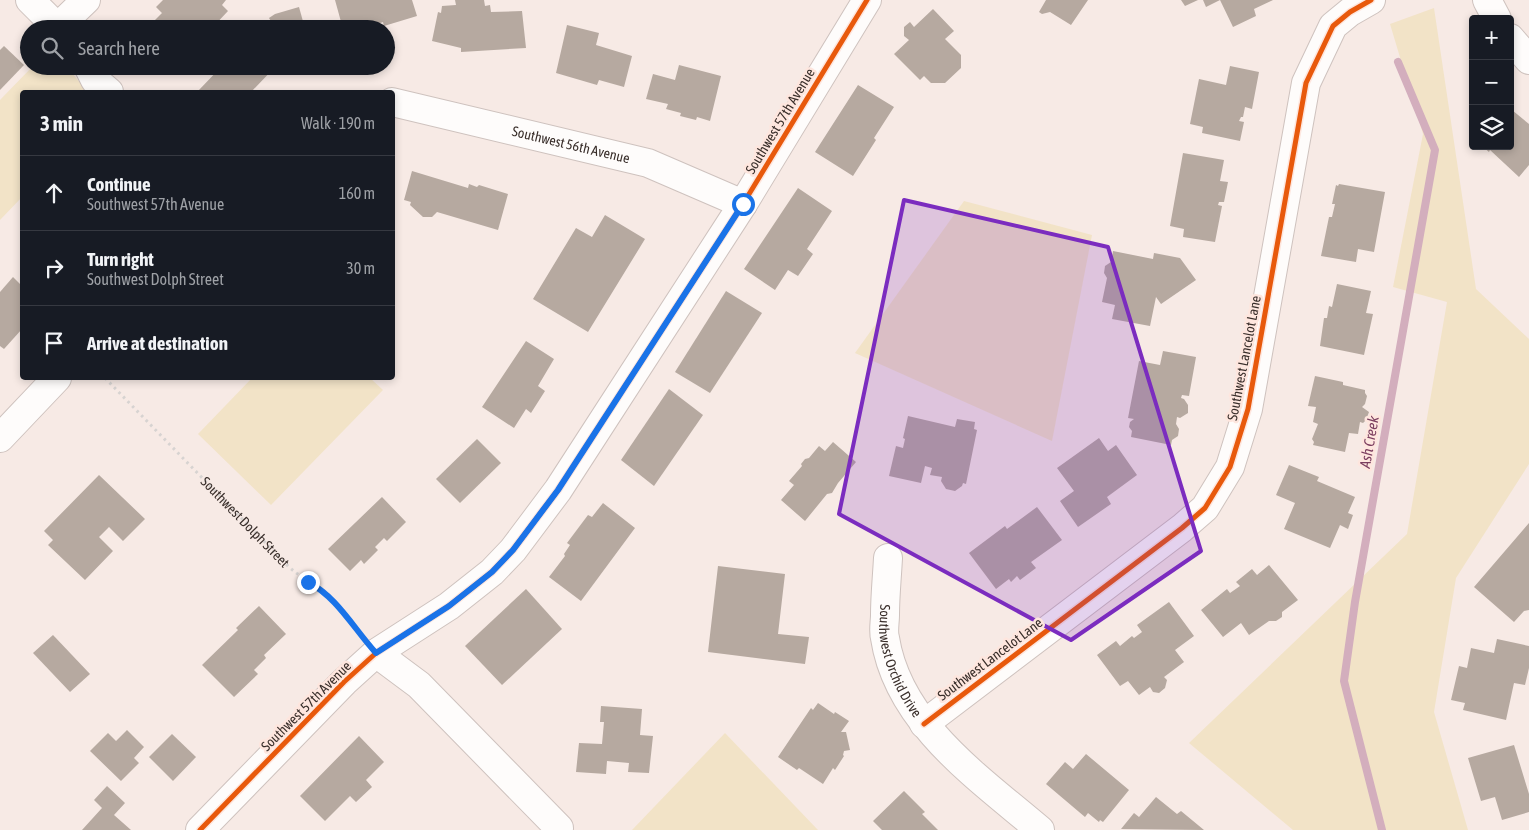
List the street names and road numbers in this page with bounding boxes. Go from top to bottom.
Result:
street label: Southwest 57th Avenue [742,65,818,177]
street label: Southwest 56th Avenue [511,123,631,166]
street label: Southwest Lancelot Lane [1224,294,1264,422]
street label: Southwest Dolph Street [198,473,293,571]
street label: Southwest Orchid Drive [876,604,925,720]
street label: Southwest Lancelot Lane [934,614,1046,704]
street label: Southwest 57th Avenue [258,658,354,754]

